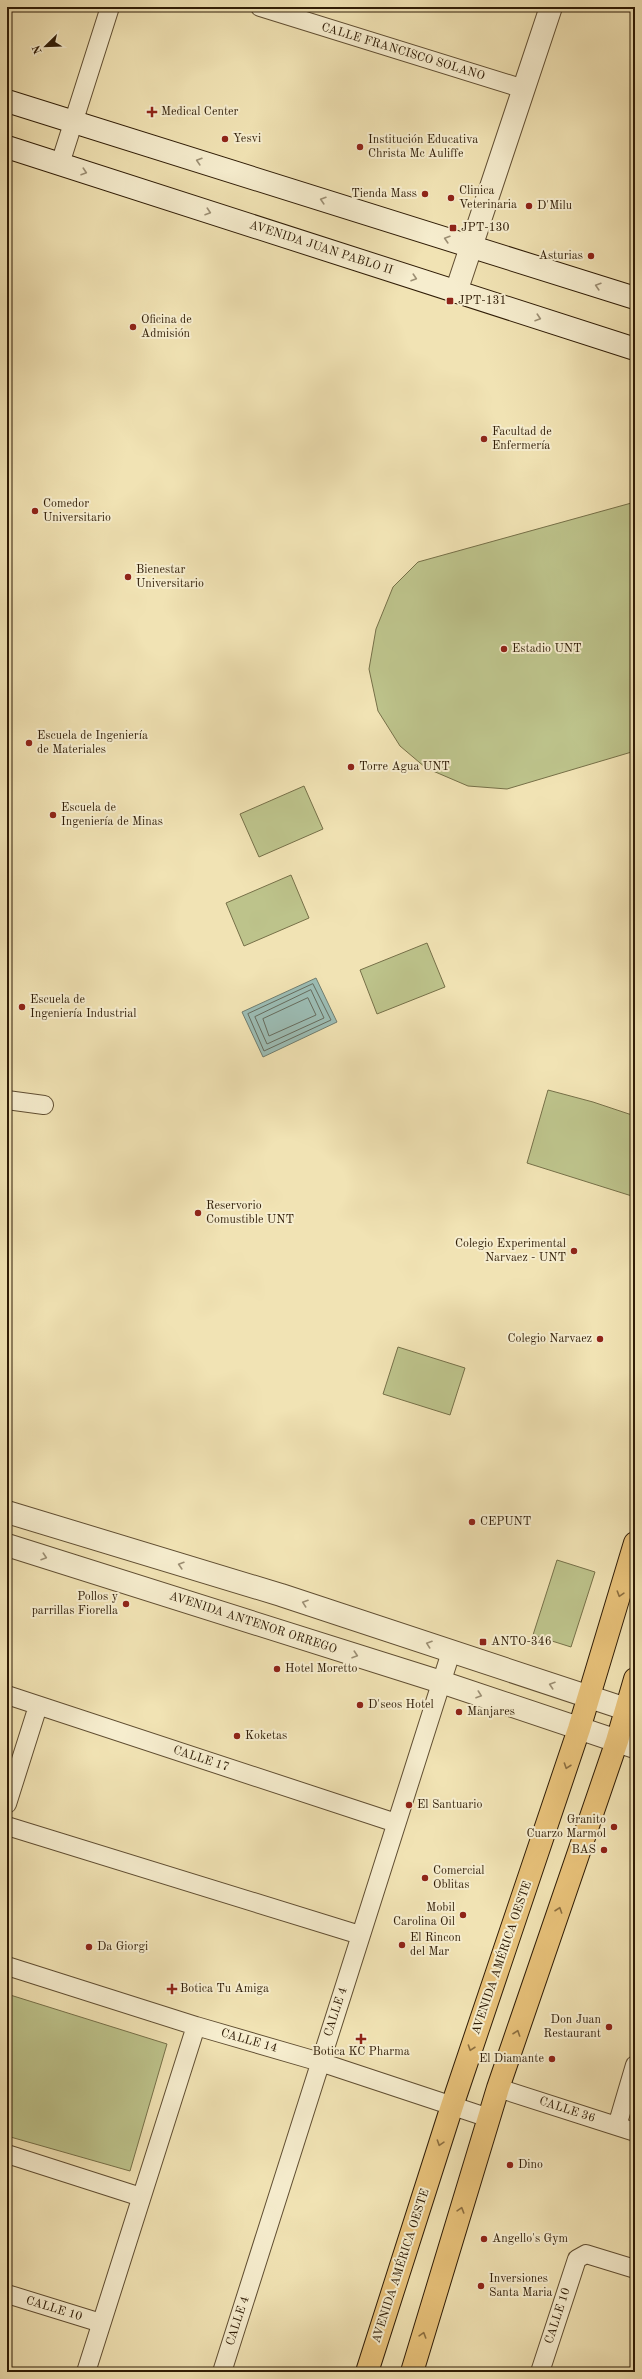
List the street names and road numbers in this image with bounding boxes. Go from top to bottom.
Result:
street label: CALLE FRANCISCO SOLANO [320,21,486,83]
street label: AVENIDA JUAN PABLO II [248,219,395,277]
street label: AVENIDA ANTENOR ORREGO [168,1590,338,1656]
street label: CALLE 17 [171,1744,231,1774]
street label: AVENIDA AMÉRICA OESTE [467,1879,534,2036]
street label: CALLE 4 [322,1986,350,2038]
street label: CALLE 14 [219,2027,279,2055]
street label: CALLE 36 [537,2095,597,2125]
street label: AVENIDA AMÉRICA OESTE [367,2186,432,2345]
street label: CALLE 10 [543,2286,573,2346]
street label: CALLE 10 [24,2295,84,2323]
street label: CALLE 4 [224,2295,252,2347]

